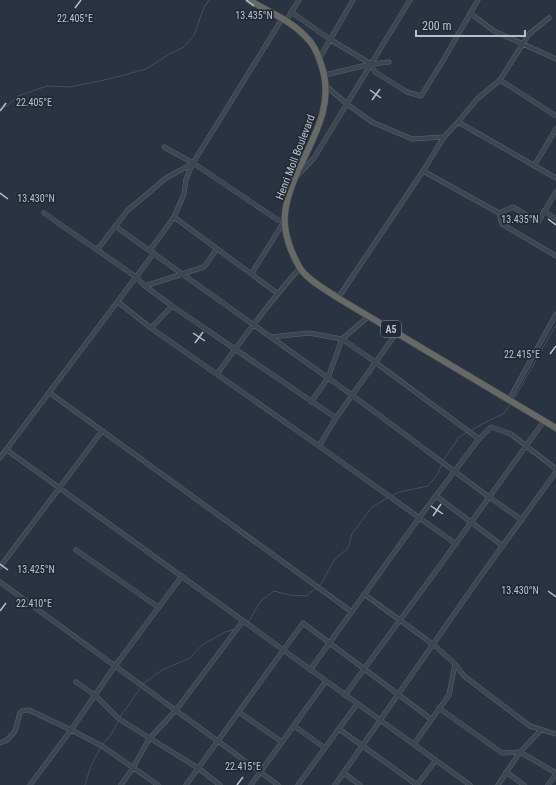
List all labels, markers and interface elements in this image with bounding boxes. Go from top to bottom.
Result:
text: 13.435°N [235,10,273,21]
scale bar [416,12,525,38]
text: 22.405°E [57,13,93,24]
text: 200 m [422,19,452,33]
text: 22.405°E [16,97,52,108]
street label: Henri Moll Boulevard [273,113,318,202]
text: 13.430°N [17,193,55,204]
text: 13.435°N [501,214,539,225]
road number: A5 [381,321,401,337]
text: 22.415°E [504,349,540,360]
text: 13.425°N [17,564,55,575]
text: 13.430°N [501,585,539,596]
text: 22.410°E [16,598,52,609]
text: 22.415°E [225,761,261,772]

